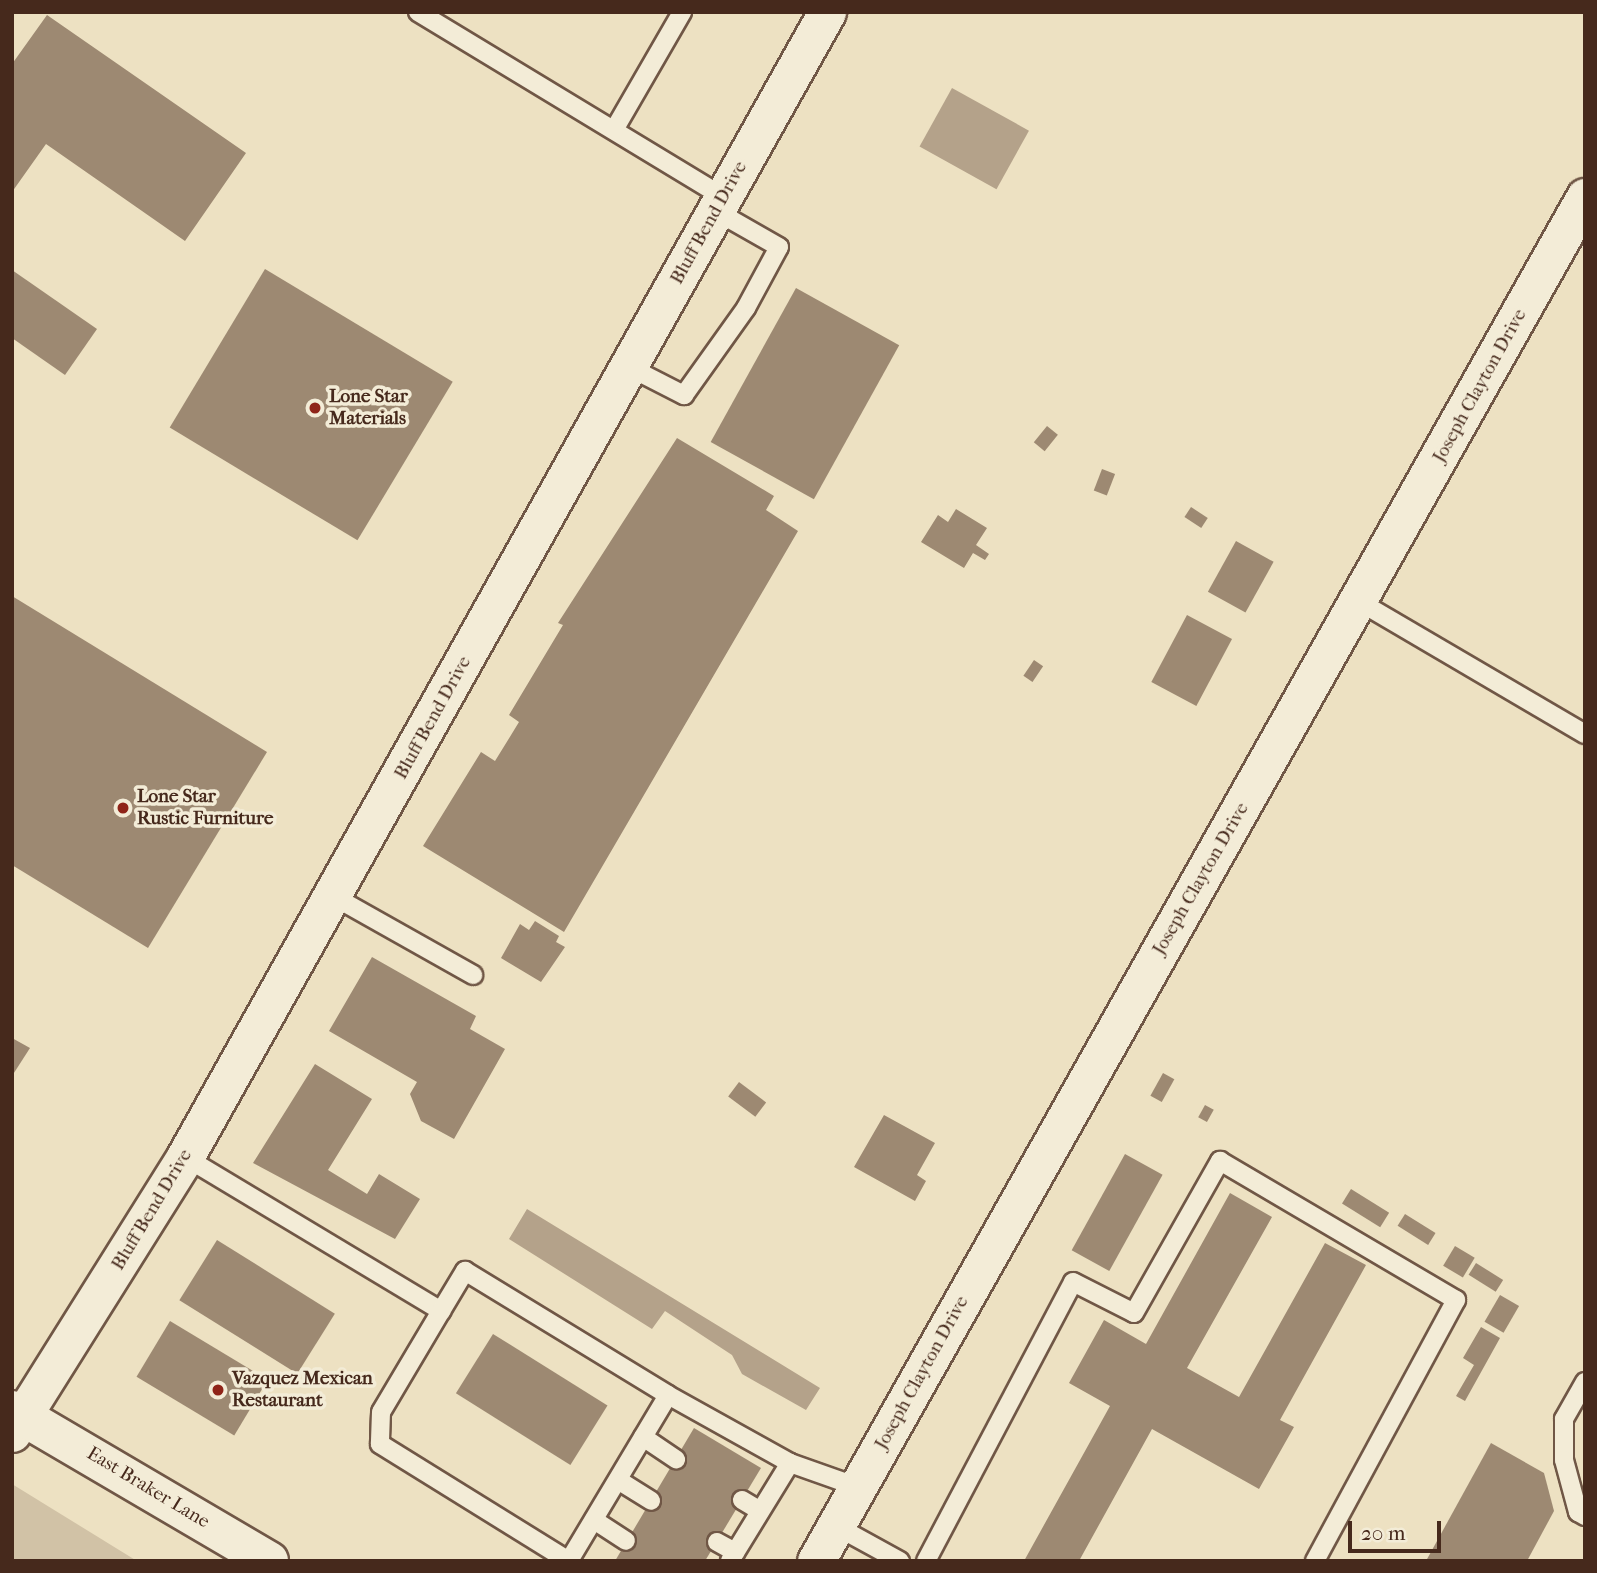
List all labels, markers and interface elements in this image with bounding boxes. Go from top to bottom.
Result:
street label: Bluff Bend Drive [666,158,752,288]
street label: Joseph Clayton Drive [1428,305,1532,467]
place label: Lone Star Materials [329,386,408,430]
marker: Lone Star Materials [307,400,323,416]
street label: Bluff Bend Drive [390,653,476,783]
place label: Lone Star Rustic Furniture [137,786,273,830]
street label: Joseph Clayton Drive [1148,799,1254,959]
marker: Lone Star Rustic Furniture [115,800,131,816]
street label: Bluff Bend Drive [107,1145,197,1275]
street label: Joseph Clayton Drive [870,1292,974,1454]
place label: Vazquez Mexican Restaurant [232,1368,373,1412]
marker: Vazquez Mexican Restaurant [210,1382,226,1398]
street label: East Braker Lane [82,1442,214,1534]
scale bar [1352,1506,1445,1550]
text: 20 m [1361,1521,1405,1545]

